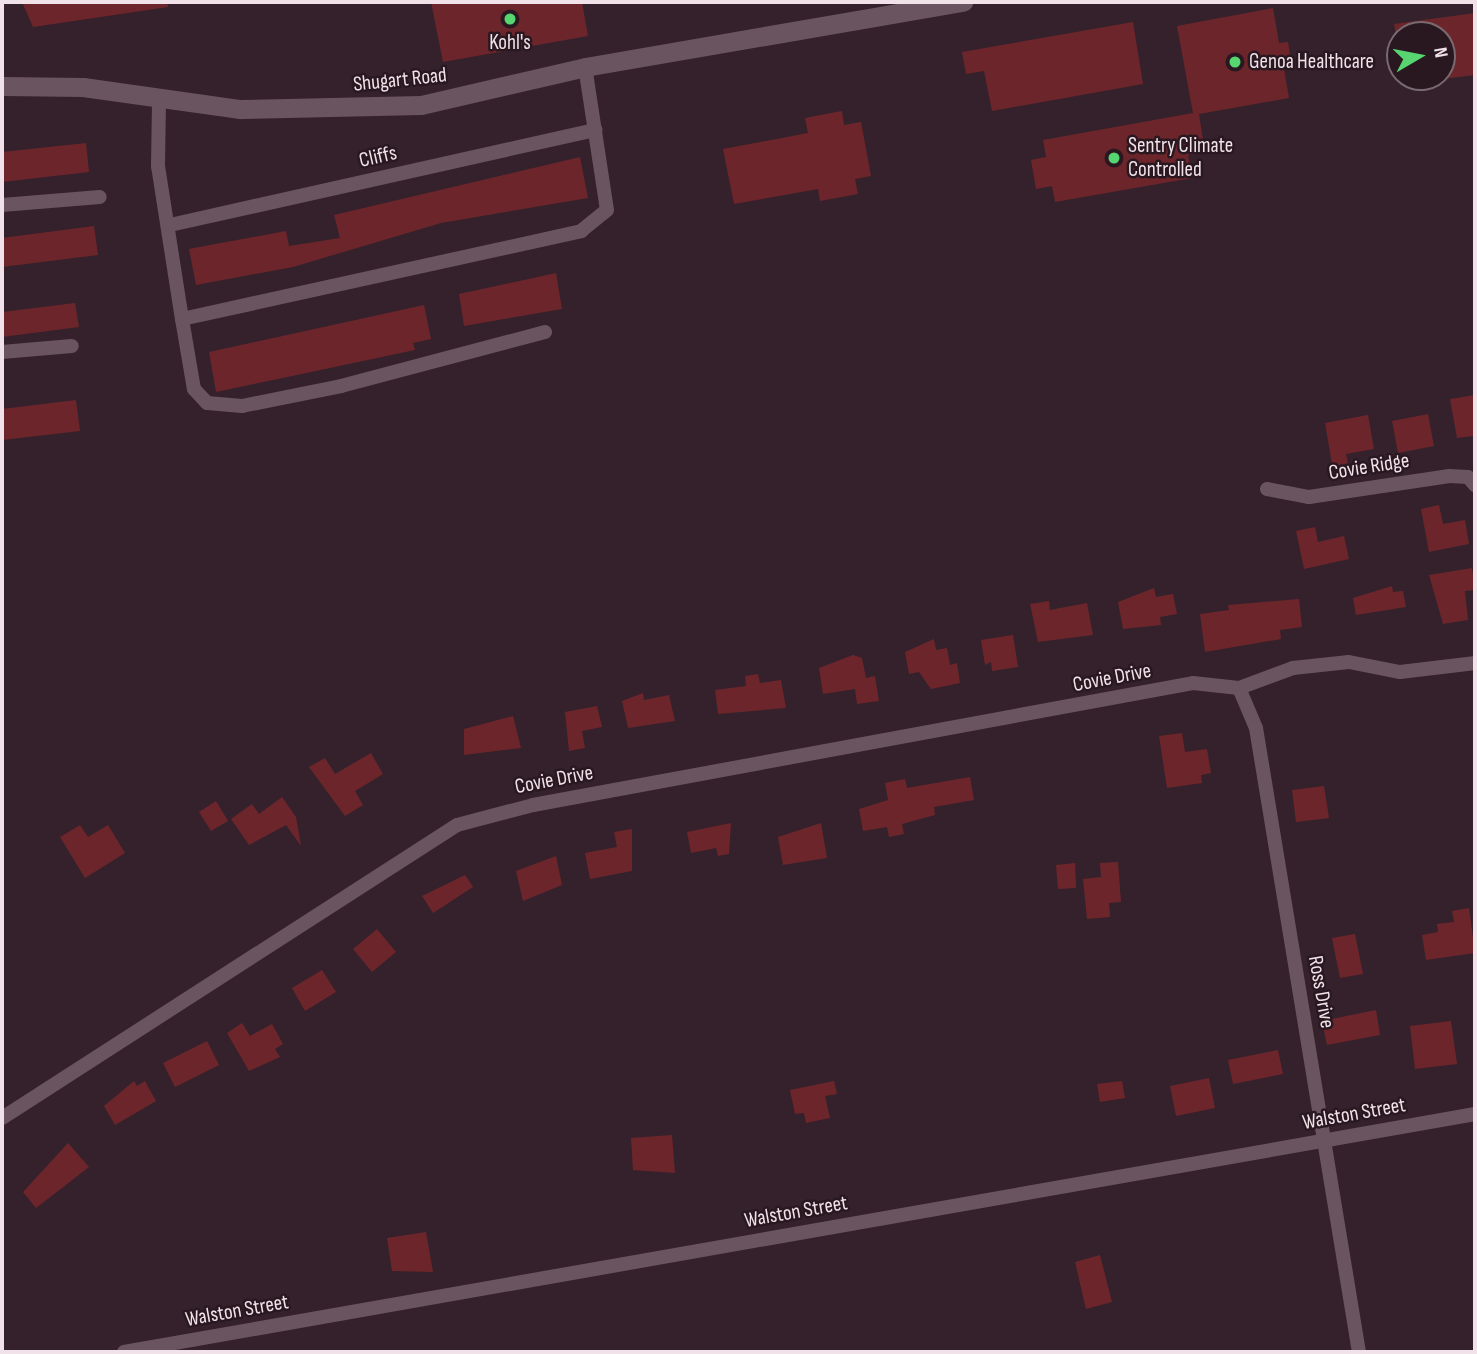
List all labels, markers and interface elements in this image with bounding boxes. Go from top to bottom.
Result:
marker: Kohl's [502,11,518,27]
north arrow [1386,21,1456,91]
place label: Kohl's [489,30,531,56]
text: N [1428,46,1452,60]
place label: Genoa Healthcare [1249,49,1374,75]
marker: Genoa Healthcare [1227,54,1243,70]
street label: Shugart Road [352,63,448,97]
place label: Sentry Climate Controlled [1128,133,1233,183]
street label: Cliffs [357,140,399,174]
marker: Sentry Climate Controlled [1106,150,1122,166]
street label: Covie Ridge [1327,448,1411,486]
street label: Covie Drive [1071,658,1153,698]
street label: Covie Drive [513,760,595,800]
street label: Ross Drive [1302,954,1340,1030]
street label: Walston Street [1300,1093,1408,1135]
street label: Walston Street [742,1191,850,1233]
street label: Walston Street [183,1290,291,1332]

